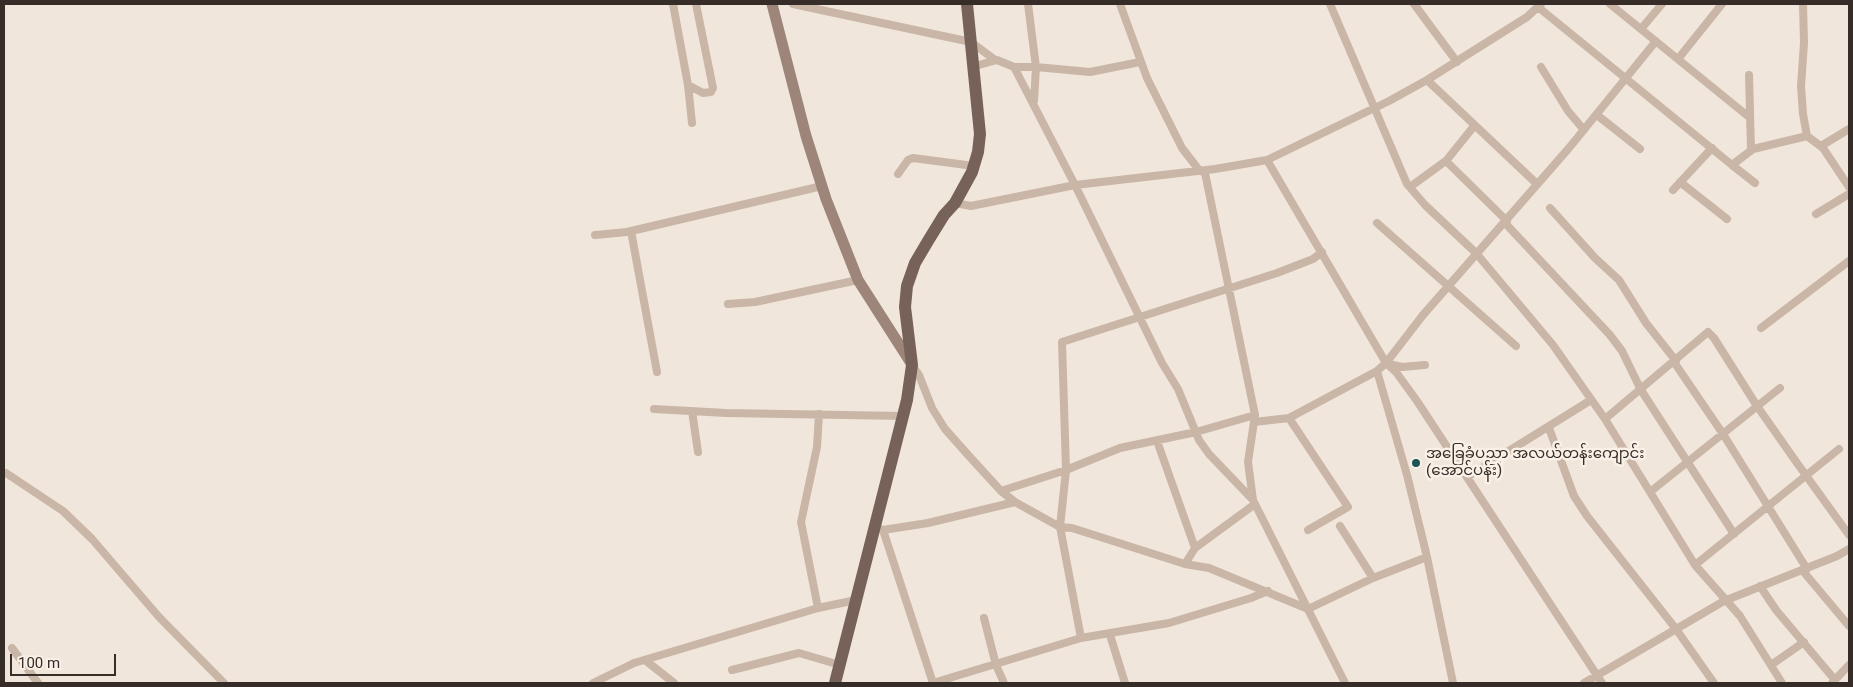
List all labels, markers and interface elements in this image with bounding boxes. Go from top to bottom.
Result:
place label: အခြေခံပညာ အလယ်တန်းကျောင်း (အောင်ပန်း) [1426,445,1644,480]
marker: အခြေခံပညာ အလယ်တန်းကျောင်း (အောင်ပန်း) [1410,457,1422,469]
scale bar [12,644,119,676]
text: 100 m [18,654,60,672]

